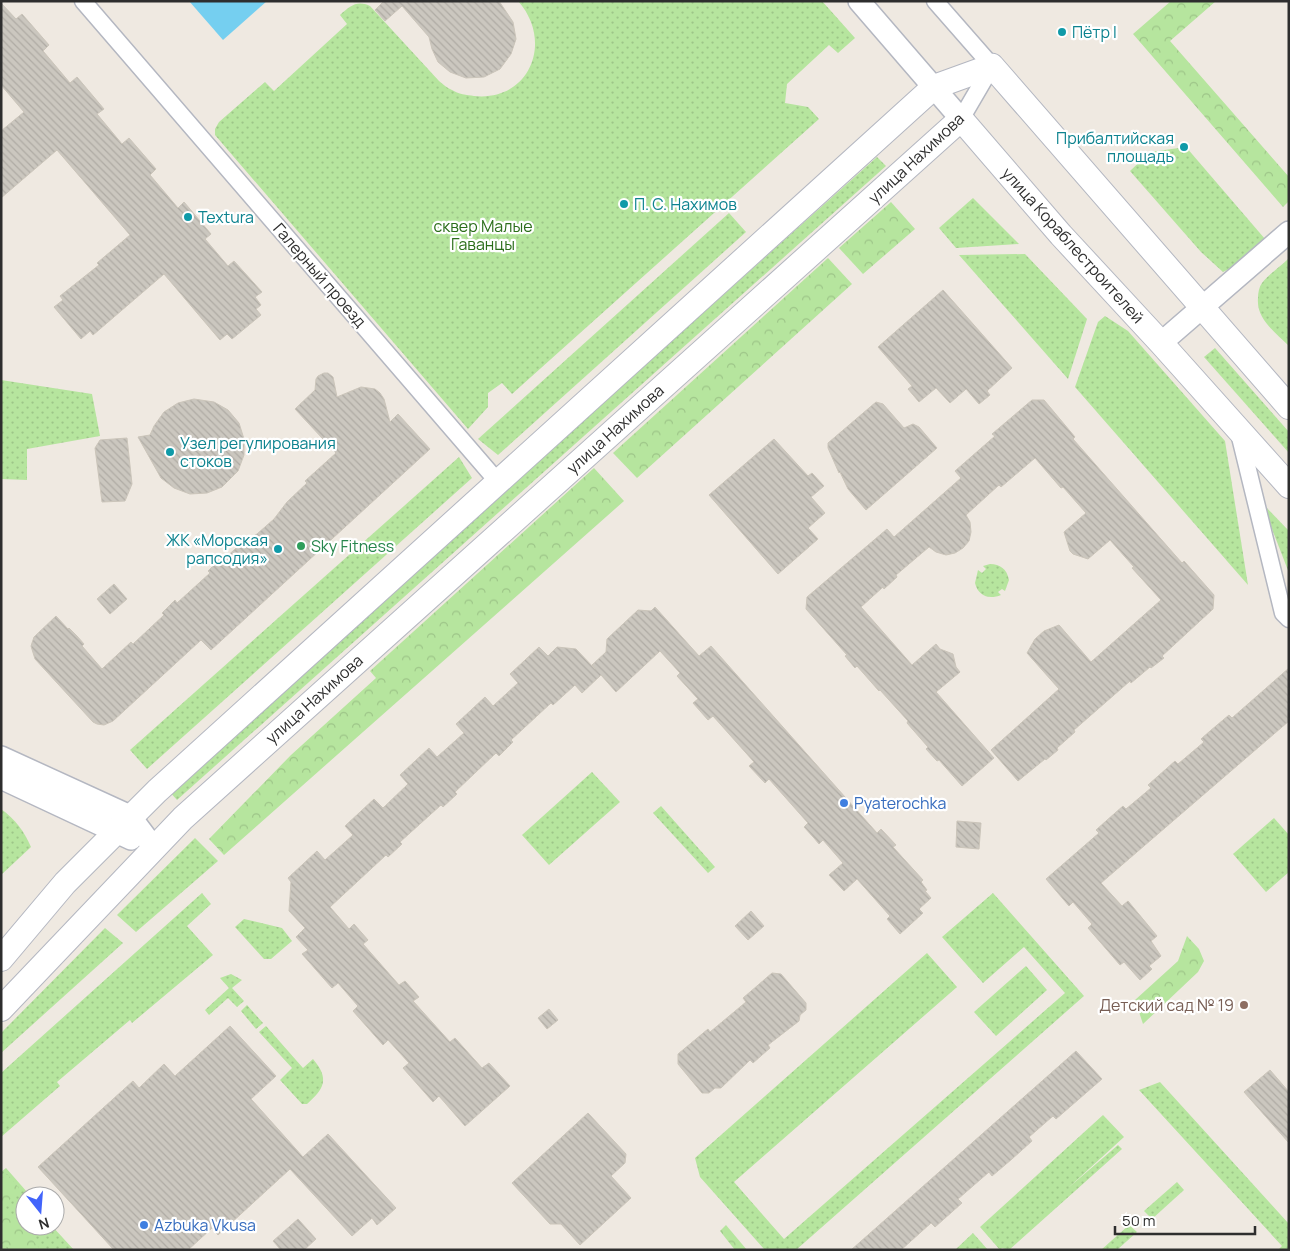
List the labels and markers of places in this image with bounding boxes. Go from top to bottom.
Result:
place label: Пётр I [1072,21,1117,43]
marker: Пётр I [1056,26,1068,38]
place label: Прибалтийская площадь [1056,127,1174,167]
marker: Прибалтийская площадь [1178,141,1190,153]
place label: П. С. Нахимов [634,193,737,215]
marker: П. С. Нахимов [618,198,630,210]
place label: Textura [198,206,254,228]
marker: Textura [182,211,194,223]
place label: Узел регулирования стоков [180,432,336,472]
marker: Узел регулирования стоков [164,446,176,458]
place label: ЖК «Морская рапсодия» [166,529,268,569]
place label: Sky Fitness [311,535,394,557]
marker: Sky Fitness [295,540,307,552]
marker: ЖК «Морская рапсодия» [272,543,284,555]
place label: Pyaterochka [854,792,946,814]
marker: Pyaterochka [838,797,850,809]
place label: Детский сад № 19 [1099,994,1234,1016]
marker: Детский сад № 19 [1238,999,1250,1011]
place label: Azbuka Vkusa [154,1214,256,1236]
marker: Azbuka Vkusa [138,1219,150,1231]

